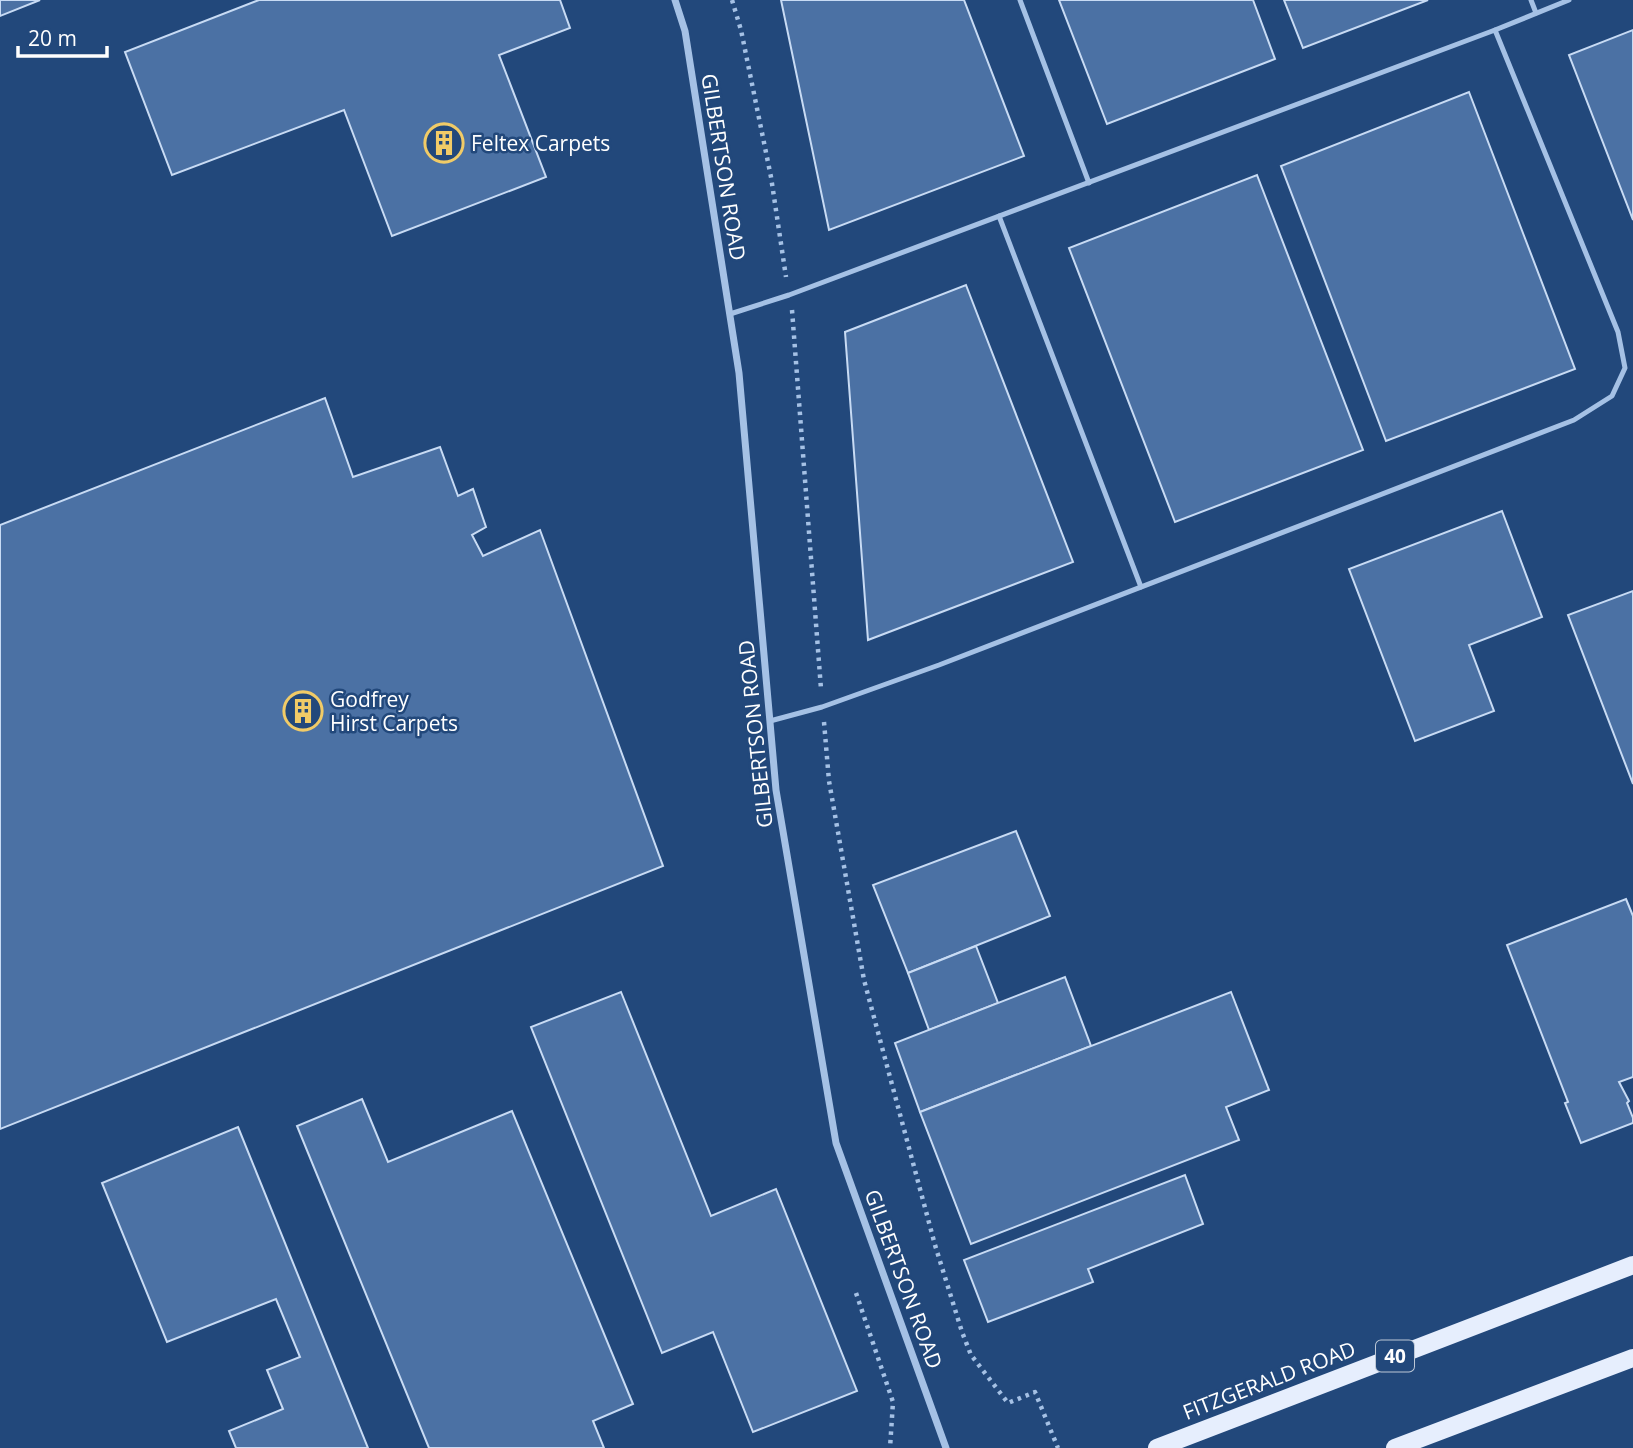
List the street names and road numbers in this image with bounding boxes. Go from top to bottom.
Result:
street label: GILBERTSON ROAD [695,72,753,262]
street label: GILBERTSON ROAD [731,639,779,829]
street label: GILBERTSON ROAD [859,1186,949,1372]
street label: FITZGERALD ROAD [1179,1334,1359,1426]
road number: 40 [1376,1340,1414,1372]

